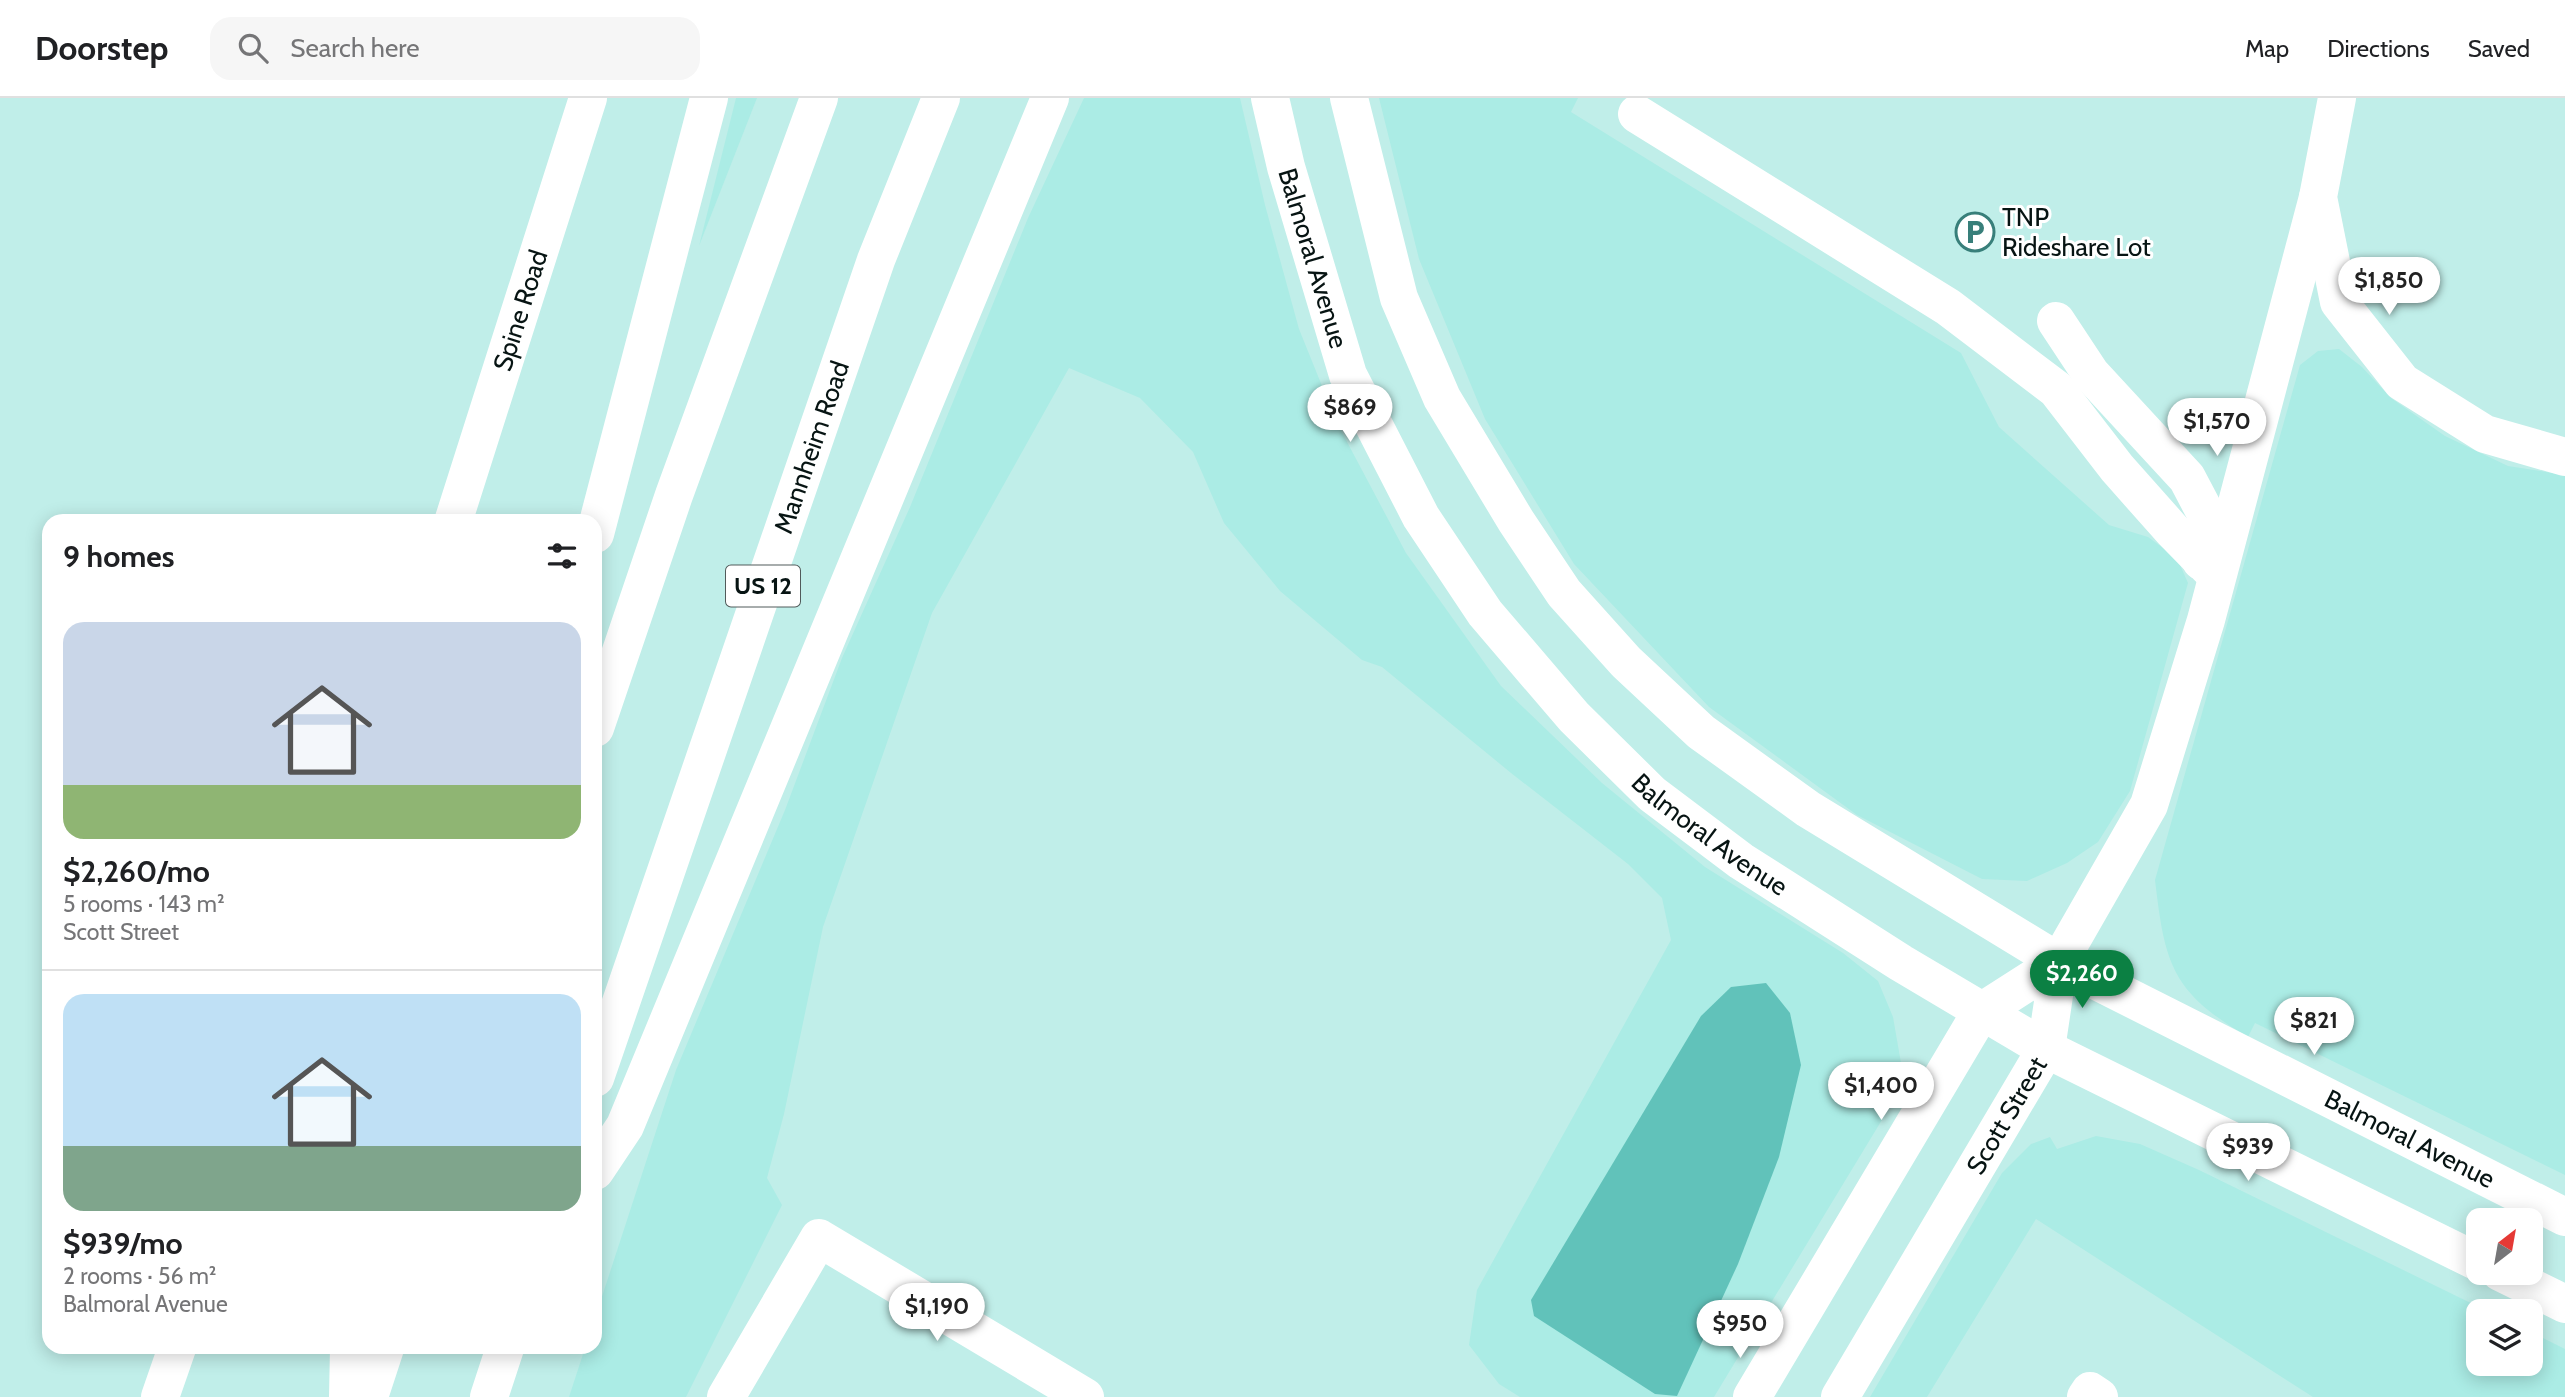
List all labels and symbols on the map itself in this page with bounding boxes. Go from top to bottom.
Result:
street label: Balmoral Avenue [1271,164,1355,352]
place label: TNP Rideshare Lot [2002,201,2151,263]
parking icon: TNP Rideshare Lot [1954,211,1996,253]
street label: Spine Road [486,246,555,375]
pin: $1,850 [2332,258,2446,317]
street label: Mannheim Road [767,357,856,538]
pin: $869 [1309,384,1391,444]
pin: $1,570 [2160,398,2274,458]
road number: US 12 [726,565,800,606]
street label: Balmoral Avenue [1625,767,1794,903]
pin: $2,260 [2025,950,2139,1010]
pin: $821 [2273,998,2355,1057]
street label: Scott Street [1959,1051,2054,1180]
pin: $1,400 [1824,1062,1938,1122]
street label: Balmoral Avenue [2319,1083,2500,1195]
pin: $939 [2207,1124,2289,1183]
north arrow [2466,1208,2543,1284]
pin: $1,190 [880,1284,994,1343]
pin: $950 [1699,1300,1781,1360]

